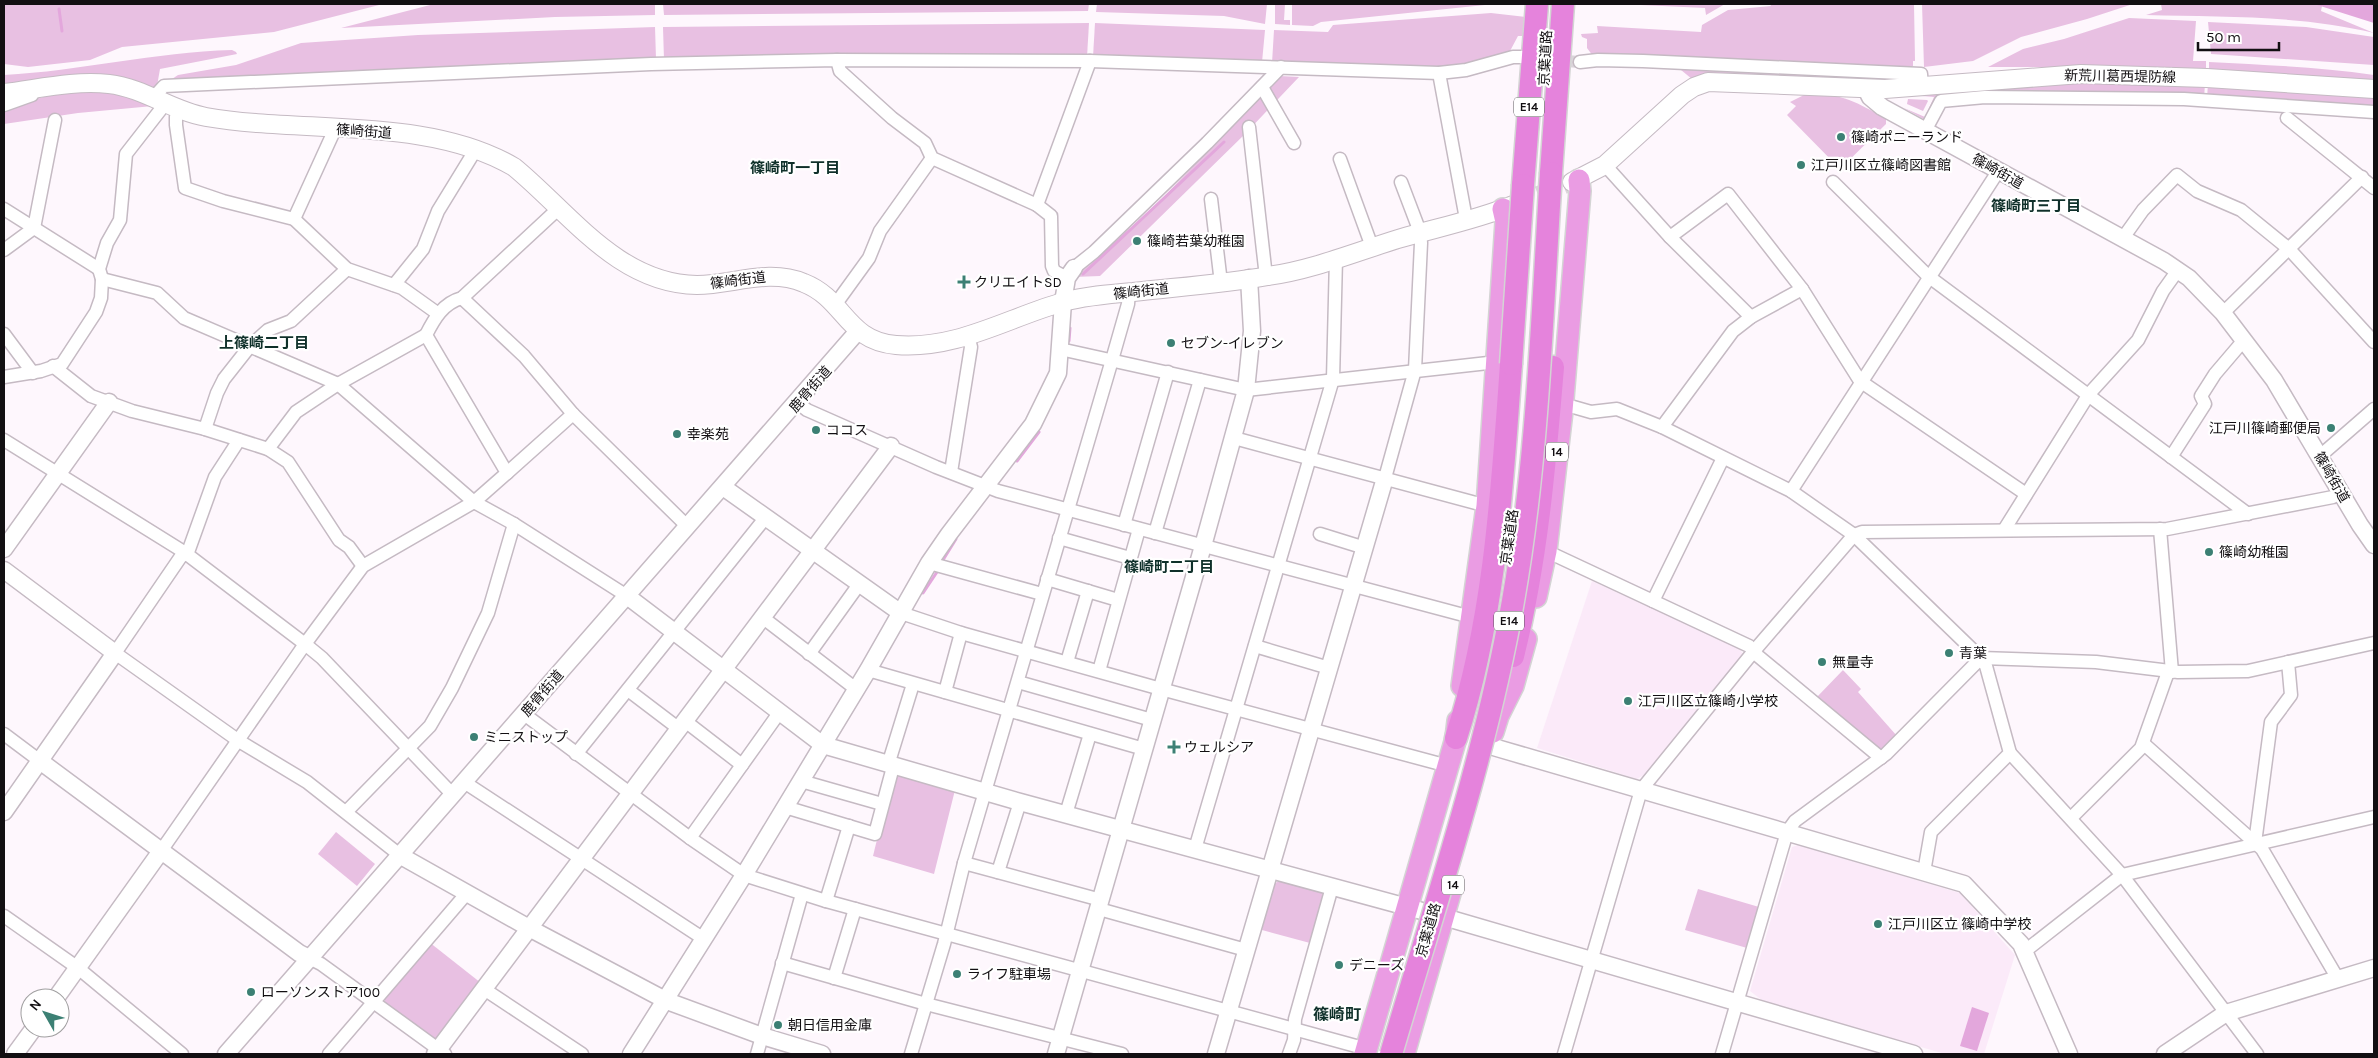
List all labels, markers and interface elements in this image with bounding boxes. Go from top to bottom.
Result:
scale bar [2198,20,2279,52]
text: 50 m [2206,28,2241,46]
street label: 京葉道路 [1536,30,1555,86]
street label: 新荒川葛西堤防線 [2064,67,2176,86]
road number: E14 [1514,98,1544,116]
street label: 篠崎街道 [335,121,392,142]
place label: 篠崎ポニーランド [1851,129,1963,146]
marker: 篠崎ポニーランド [1835,131,1847,143]
street label: 篠崎街道 [1969,150,2026,192]
place label: 江戸川区立篠崎図書館 [1811,157,1951,174]
district label: 篠崎町一丁目 [750,159,840,177]
marker: 江戸川区立篠崎図書館 [1795,159,1807,171]
district label: 篠崎町三丁目 [1991,197,2081,215]
place label: 篠崎若葉幼稚園 [1147,233,1245,250]
marker: 篠崎若葉幼稚園 [1131,235,1143,247]
street label: 篠崎街道 [709,269,767,292]
place label: クリエイトSD [974,274,1062,291]
marker: クリエイトSD [958,276,970,288]
street label: 篠崎街道 [1112,280,1170,303]
district label: 上篠崎二丁目 [219,334,309,352]
place label: セブン-イレブン [1181,335,1284,352]
marker: セブン-イレブン [1165,337,1177,349]
street label: 鹿骨街道 [786,363,835,416]
place label: 江戸川篠崎郵便局 [2209,420,2321,437]
place label: ココス [826,422,868,439]
marker: 江戸川篠崎郵便局 [2325,422,2337,434]
marker: ココス [810,424,822,436]
place label: 幸楽苑 [687,426,729,443]
marker: 幸楽苑 [671,428,683,440]
road number: 14 [1546,442,1568,462]
street label: 篠崎街道 [2310,449,2353,506]
street label: 京葉道路 [1497,508,1522,566]
place label: 篠崎幼稚園 [2219,544,2289,561]
marker: 篠崎幼稚園 [2203,546,2215,558]
district label: 篠崎町二丁目 [1124,558,1214,576]
road number: E14 [1494,612,1524,630]
place label: 青葉 [1959,645,1987,662]
marker: 青葉 [1943,647,1955,659]
place label: 無量寺 [1832,654,1874,671]
marker: 無量寺 [1816,656,1828,668]
street label: 鹿骨街道 [518,667,567,720]
place label: 江戸川区立篠崎小学校 [1638,693,1778,710]
marker: 江戸川区立篠崎小学校 [1622,695,1634,707]
place label: ミニストップ [484,729,568,746]
marker: ミニストップ [468,731,480,743]
place label: ウェルシア [1184,739,1254,756]
marker: ウェルシア [1168,741,1180,753]
road number: 14 [1442,876,1464,894]
street label: 京葉道路 [1413,901,1444,959]
place label: 江戸川区立 篠崎中学校 [1888,916,2031,933]
marker: 江戸川区立 篠崎中学校 [1872,918,1884,930]
place label: デニーズ [1349,957,1404,974]
marker: デニーズ [1333,959,1345,971]
place label: ライフ駐車場 [967,966,1051,983]
marker: ライフ駐車場 [951,968,963,980]
place label: ローソンストア100 [261,984,380,1001]
marker: ローソンストア100 [245,986,257,998]
north arrow [20,988,70,1038]
text: N [26,996,45,1014]
district label: 篠崎町 [1313,1005,1361,1024]
place label: 朝日信用金庫 [788,1017,872,1034]
marker: 朝日信用金庫 [772,1019,784,1031]

